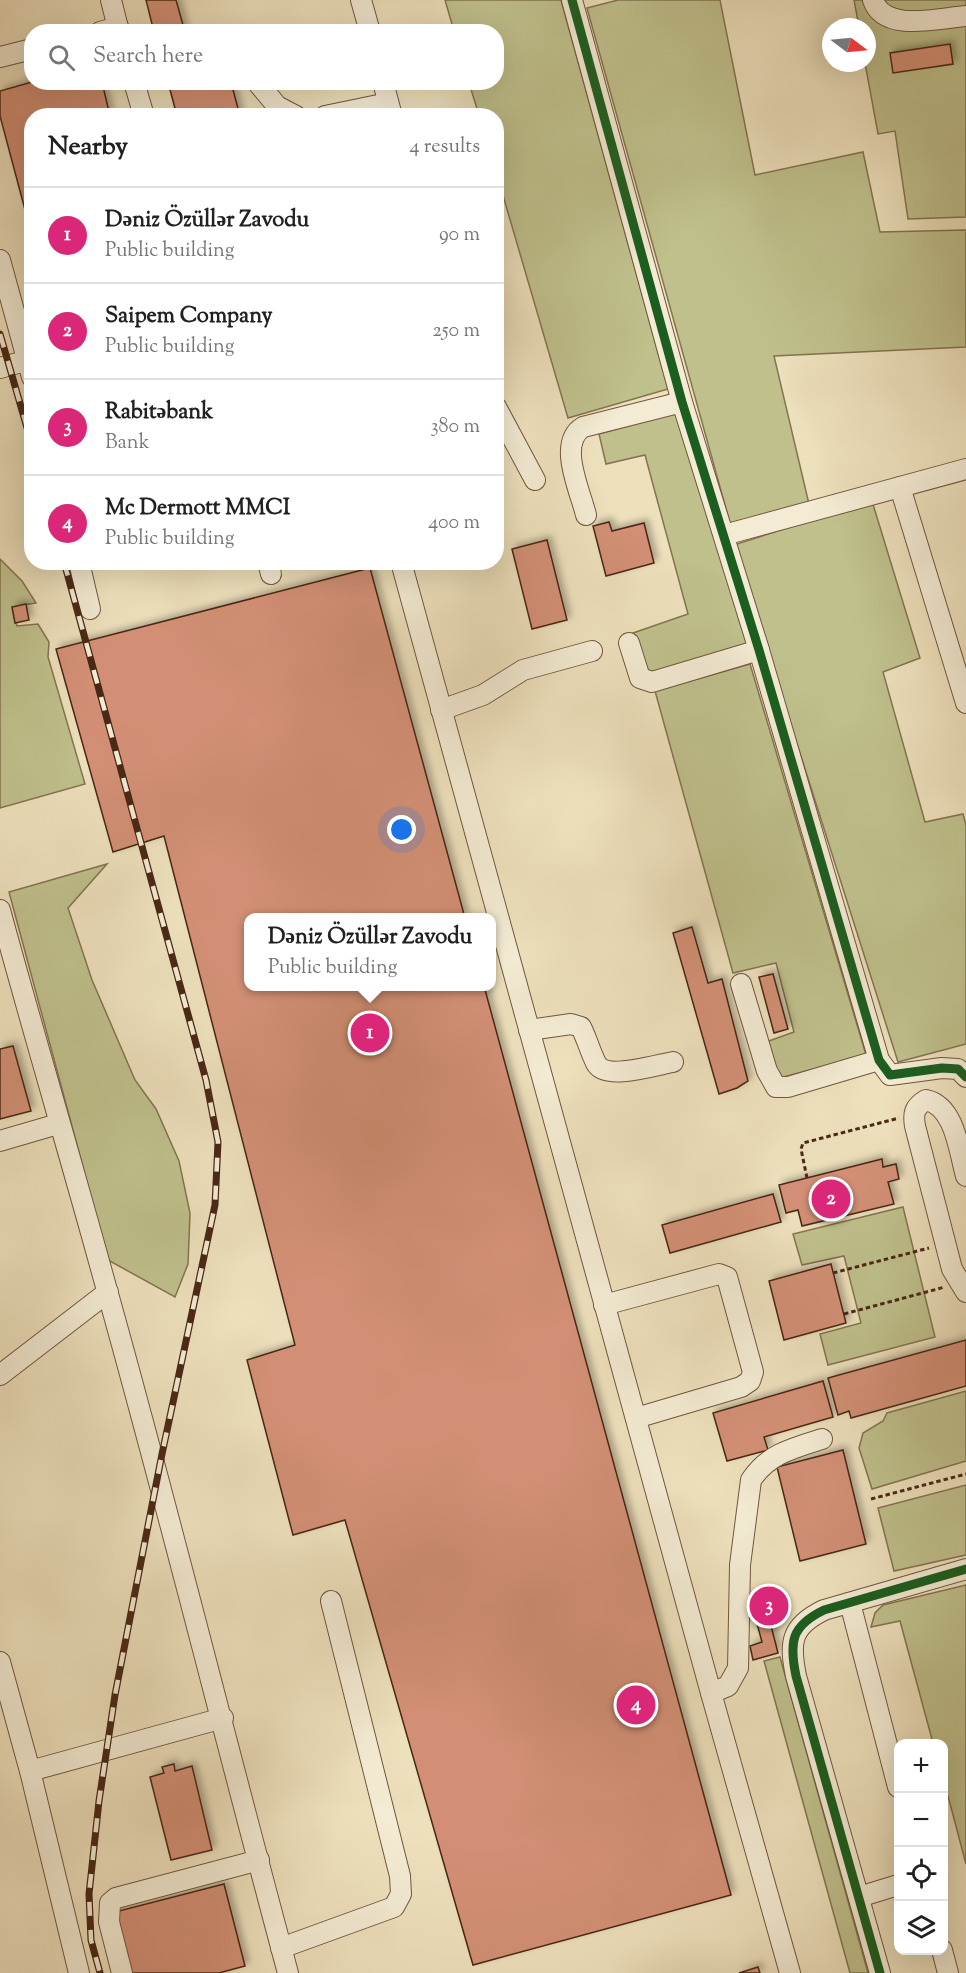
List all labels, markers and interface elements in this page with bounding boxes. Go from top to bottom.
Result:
north arrow [822,18,876,72]
search box [24,24,504,90]
icon: search [45,41,78,74]
text: Search here [93,41,203,73]
text: Nearby [48,129,128,166]
text: 4 results [409,133,480,162]
text: Dəniz Özüllər Zavodu [105,205,309,237]
text: 1 [64,221,71,250]
text: 90 m [439,221,480,250]
text: Public building [105,237,235,266]
text: Saipem Company [105,301,273,333]
text: 2 [63,317,72,346]
text: 250 m [432,317,480,346]
text: Public building [105,333,235,362]
text: Rabitəbank [105,397,213,429]
text: 3 [63,413,72,442]
text: 380 m [431,413,480,442]
text: Bank [105,429,150,458]
text: Mc Dermott MMCI [105,493,290,525]
text: 4 [62,509,73,538]
text: 400 m [428,509,480,538]
text: Public building [105,525,235,554]
your location [387,815,416,844]
popup [244,913,496,991]
text: Dəniz Özüllər Zavodu [268,922,472,954]
text: Public building [268,954,397,983]
pin: 1 [350,1010,389,1056]
pin: 2 [812,1176,850,1222]
pin: 3 [750,1584,788,1628]
pin: 4 [616,1682,656,1728]
map controls [894,1739,948,1955]
button: + [894,1739,948,1793]
button: − [894,1793,948,1847]
button: locate [894,1847,948,1901]
button: layers [894,1901,948,1955]

